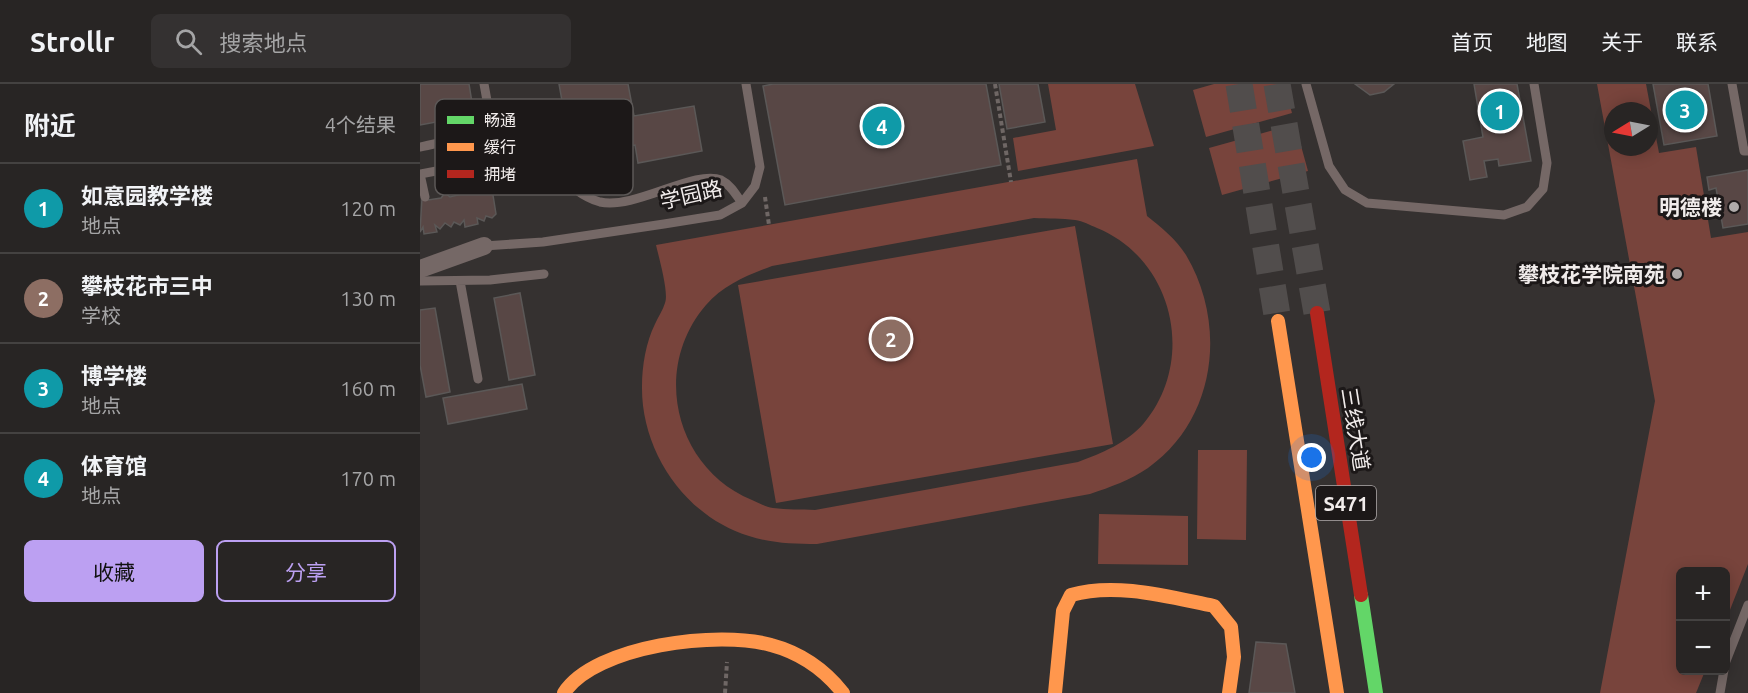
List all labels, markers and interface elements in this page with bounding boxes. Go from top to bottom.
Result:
search box [151,14,571,68]
icon: search [172,25,205,58]
text: Strollr [30,26,115,57]
text: 搜索地点 [220,30,308,55]
text: 首页 [1451,30,1493,54]
text: 地图 [1526,30,1568,54]
text: 关于 [1601,30,1643,54]
text: 联系 [1676,30,1718,54]
pin: 3 [1666,87,1704,132]
pin: 1 [1480,88,1520,134]
legend [435,99,633,195]
north arrow [1604,102,1658,156]
pin: 4 [862,104,902,148]
text: 附近 [24,111,76,140]
text: 畅通 [484,111,516,129]
text: 4个结果 [325,113,396,136]
text: 缓行 [484,138,516,156]
text: 拥堵 [484,165,516,183]
street label: 学园路 [658,175,724,213]
text: 如意园教学楼 [81,183,213,208]
place label: 明德楼 [1659,195,1722,219]
text: 1 [38,197,49,220]
text: 120 m [340,197,396,220]
marker: 明德楼 [1727,200,1741,214]
text: 地点 [81,214,121,237]
place label: 攀枝花学院南苑 [1518,262,1665,286]
marker: 攀枝花学院南苑 [1670,267,1684,281]
text: 攀枝花市三中 [81,273,213,298]
text: 2 [38,287,49,310]
text: 130 m [340,287,396,310]
text: 学校 [81,304,121,327]
pin: 2 [872,316,910,362]
text: 博学楼 [81,363,147,388]
text: 3 [38,377,49,400]
text: 160 m [340,377,396,400]
street label: 三线大道 [1338,386,1374,472]
text: 地点 [81,394,121,417]
your location [1297,443,1326,472]
text: 体育馆 [81,453,147,478]
text: 4 [38,467,49,490]
text: 170 m [340,467,396,490]
text: 地点 [81,484,121,507]
road number: S471 [1316,486,1376,520]
button: 收藏 [24,540,204,602]
button: 分享 [216,540,396,602]
map controls [1676,567,1730,675]
button: + [1676,567,1730,621]
button: − [1676,621,1730,675]

